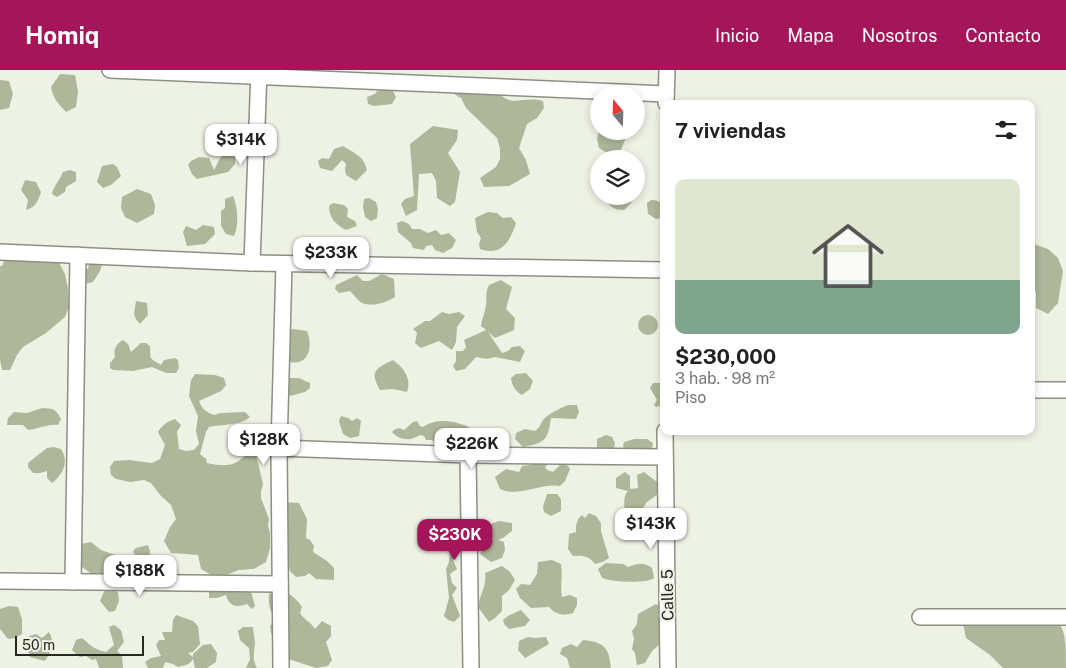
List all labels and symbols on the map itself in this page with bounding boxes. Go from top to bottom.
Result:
north arrow [590,85,645,140]
pin: $314K [206,124,276,166]
pin: $233K [296,236,366,279]
pin: $128K [229,424,299,466]
pin: $226K [437,428,507,470]
pin: $143K [616,508,686,550]
pin: $230K [420,518,490,561]
pin: $188K [105,554,175,597]
street label: Calle 5 [658,569,677,621]
scale bar [15,633,144,656]

